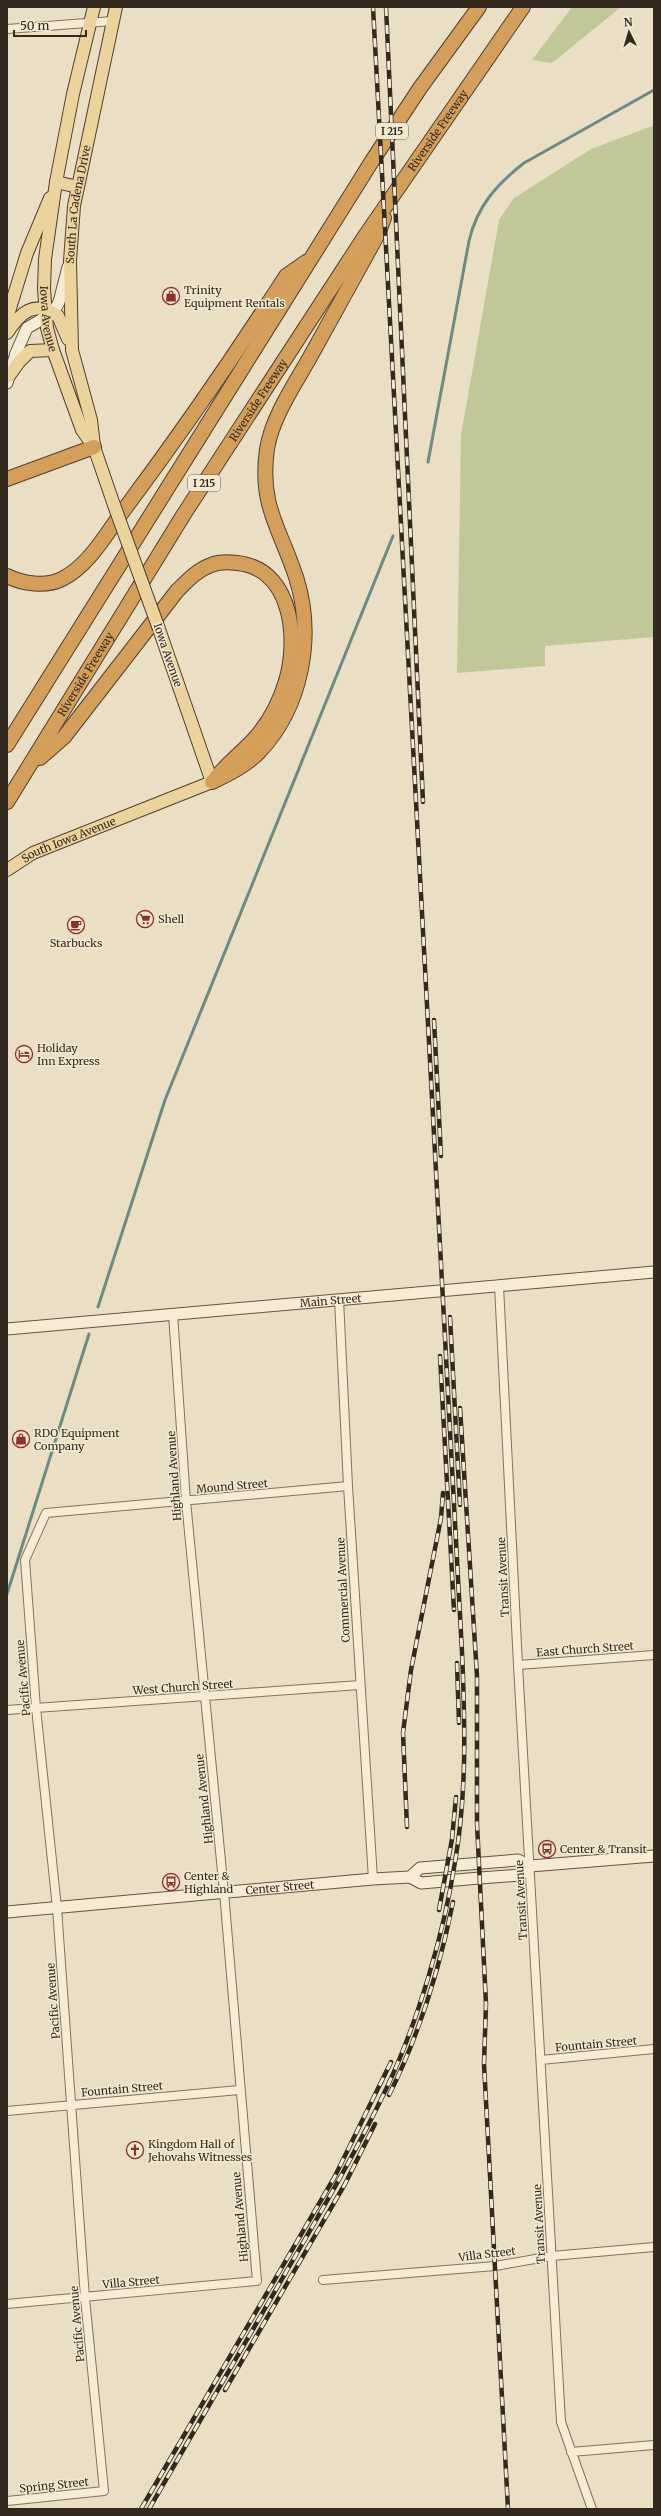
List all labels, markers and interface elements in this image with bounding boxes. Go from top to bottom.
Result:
scale bar [14,12,86,38]
north arrow [609,12,649,52]
text: N [623,15,633,29]
text: 50 m [20,18,49,33]
street label: Riverside Freeway [405,86,471,174]
road number: I 215 [376,123,408,139]
street label: South La Cadena Drive [63,144,94,264]
place label: Trinity Equipment Rentals [184,283,285,310]
street label: Iowa Avenue [37,285,60,354]
shop icon: Trinity Equipment Rentals [161,286,181,306]
street label: Riverside Freeway [226,356,291,444]
road number: I 215 [188,475,220,491]
street label: Iowa Avenue [151,621,186,689]
street label: Riverside Freeway [54,629,117,719]
street label: South Iowa Avenue [19,814,118,866]
supermarket icon: Shell [135,909,155,929]
place label: Shell [158,912,185,926]
cafe icon: Starbucks [66,915,86,935]
place label: Starbucks [50,936,102,950]
place label: Holiday Inn Express [37,1041,100,1068]
hotel icon: Holiday Inn Express [14,1044,34,1064]
street label: Main Street [299,1291,363,1310]
place label: RDO Equipment Company [34,1426,120,1453]
shop icon: RDO Equipment Company [11,1429,31,1449]
street label: Highland Avenue [164,1430,184,1522]
street label: Mound Street [195,1476,269,1496]
street label: Commercial Avenue [333,1537,353,1643]
street label: Transit Avenue [494,1537,512,1617]
street label: Pacific Avenue [13,1639,33,1717]
street label: East Church Street [536,1639,635,1659]
street label: West Church Street [131,1676,235,1698]
street label: Highland Avenue [192,1753,216,1845]
bus stop icon: Center & Transit [537,1839,557,1859]
place label: Center & Transit [560,1842,648,1856]
street label: Transit Avenue [512,1860,530,1940]
place label: Center & Highland [184,1869,234,1896]
bus stop icon: Center & Highland [161,1872,181,1892]
street label: Center Street [245,1877,315,1897]
street label: Pacific Avenue [43,1962,63,2040]
street label: Fountain Street [555,2033,638,2055]
street label: Fountain Street [81,2078,164,2100]
place label: Kingdom Hall of Jehovahs Witnesses [147,2137,252,2164]
church icon: Kingdom Hall of Jehovahs Witnesses [125,2140,145,2160]
street label: Highland Avenue [229,2171,251,2263]
street label: Transit Avenue [530,2184,548,2264]
street label: Villa Street [457,2243,517,2265]
street label: Villa Street [101,2272,161,2292]
street label: Pacific Avenue [67,2285,87,2363]
street label: Spring Street [19,2474,90,2496]

